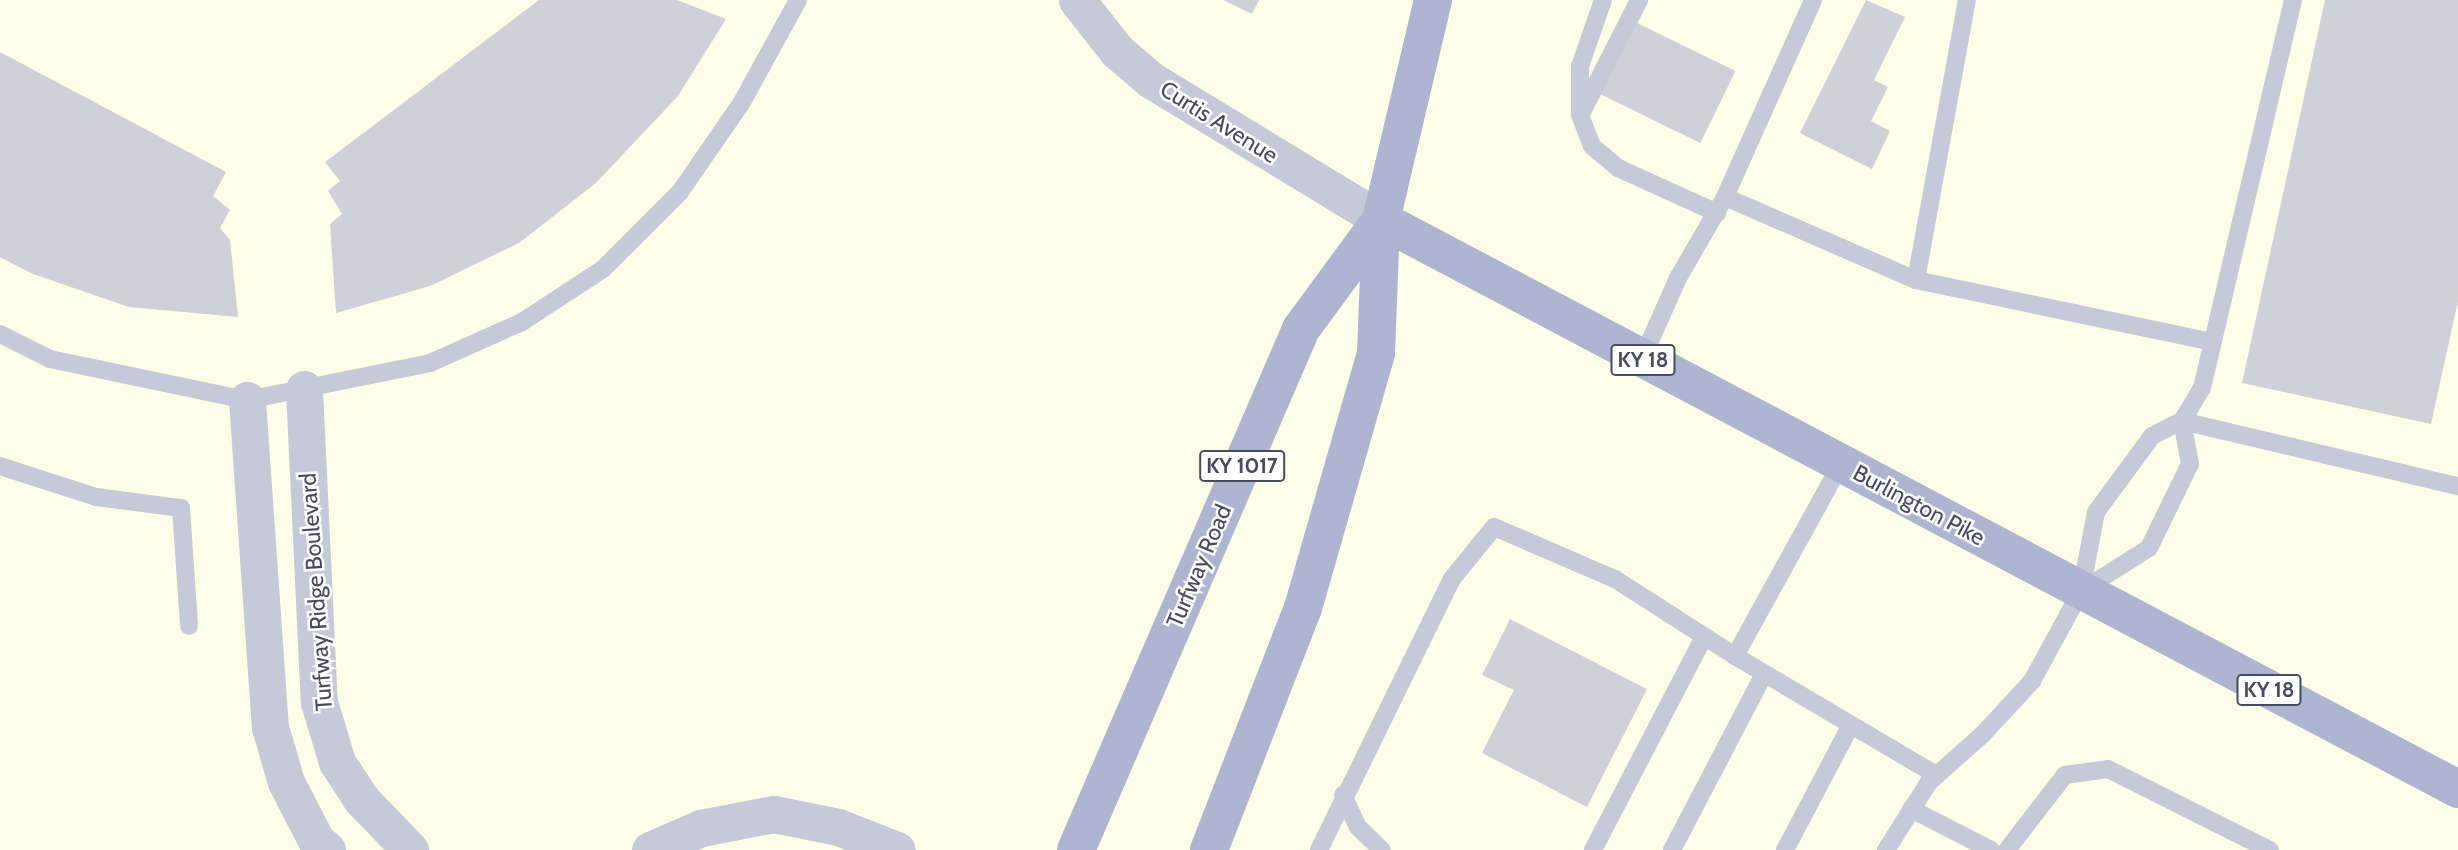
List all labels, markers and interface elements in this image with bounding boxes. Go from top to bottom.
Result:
street label: Curtis Avenue [1155,75,1283,169]
road number: KY 18 [1610,342,1676,378]
road number: KY 1017 [1198,448,1286,484]
street label: Burlington Pike [1848,459,1990,551]
street label: Turfway Ridge Boulevard [294,472,338,712]
street label: Turfway Road [1161,500,1237,632]
road number: KY 18 [2236,672,2302,708]

